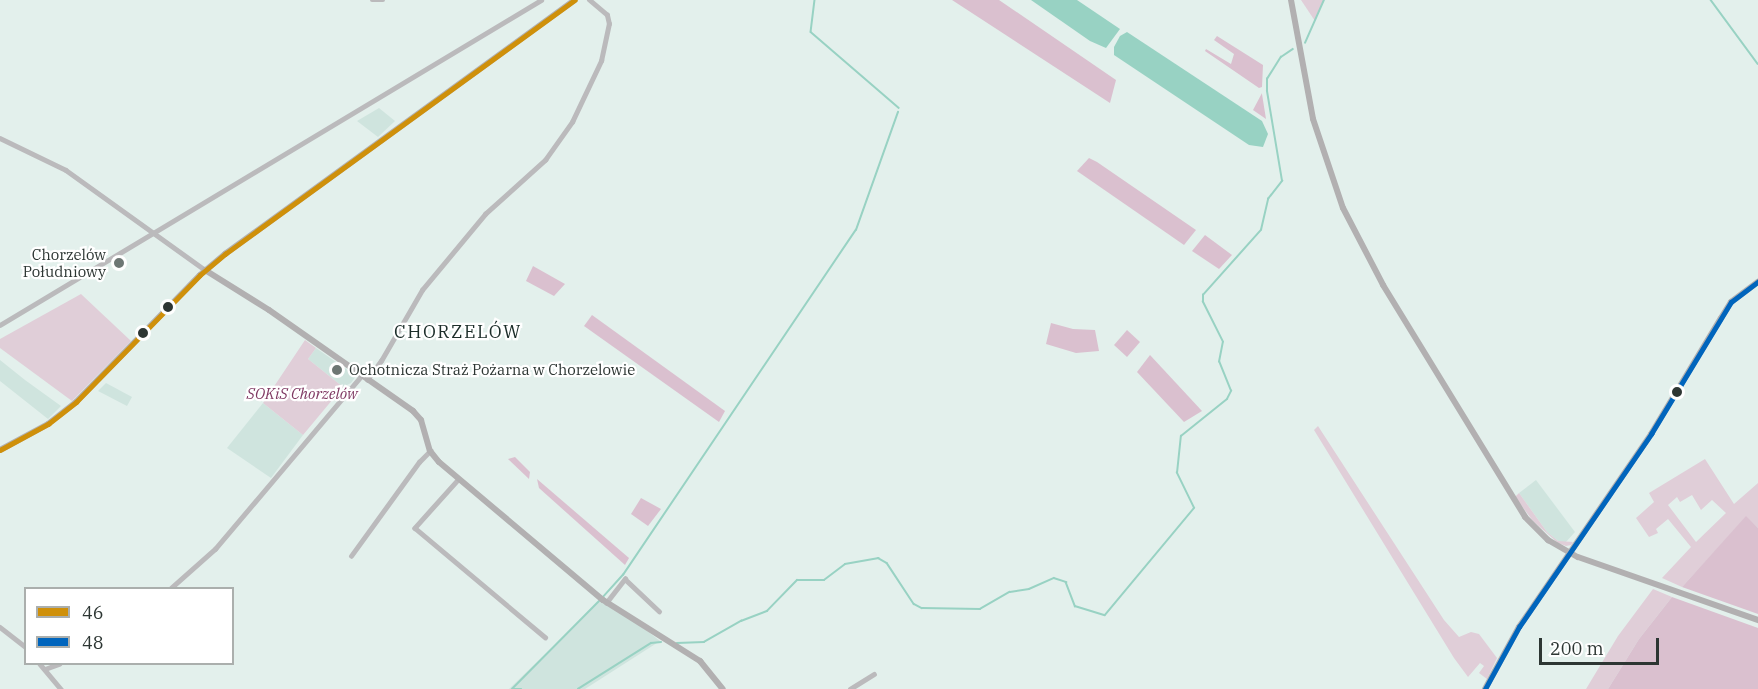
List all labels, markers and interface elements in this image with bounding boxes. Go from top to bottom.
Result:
place label: Chorzelów Południowy [23,245,106,280]
marker: Chorzelów Południowy [110,254,128,272]
unlabelled marker [162,301,174,313]
district label: CHORZELÓW [394,321,522,343]
unlabelled marker [137,327,149,339]
place label: Ochotnicza Straż Pożarna w Chorzelowie [349,361,635,379]
marker: Ochotnicza Straż Pożarna w Chorzelowie [330,363,344,377]
park label: SOKiS Chorzelów [247,385,357,403]
unlabelled marker [1671,386,1683,398]
legend [24,587,234,665]
text: 46 [82,601,104,624]
scale bar [1542,626,1662,664]
text: 48 [82,631,104,654]
text: 200 m [1550,637,1604,660]

